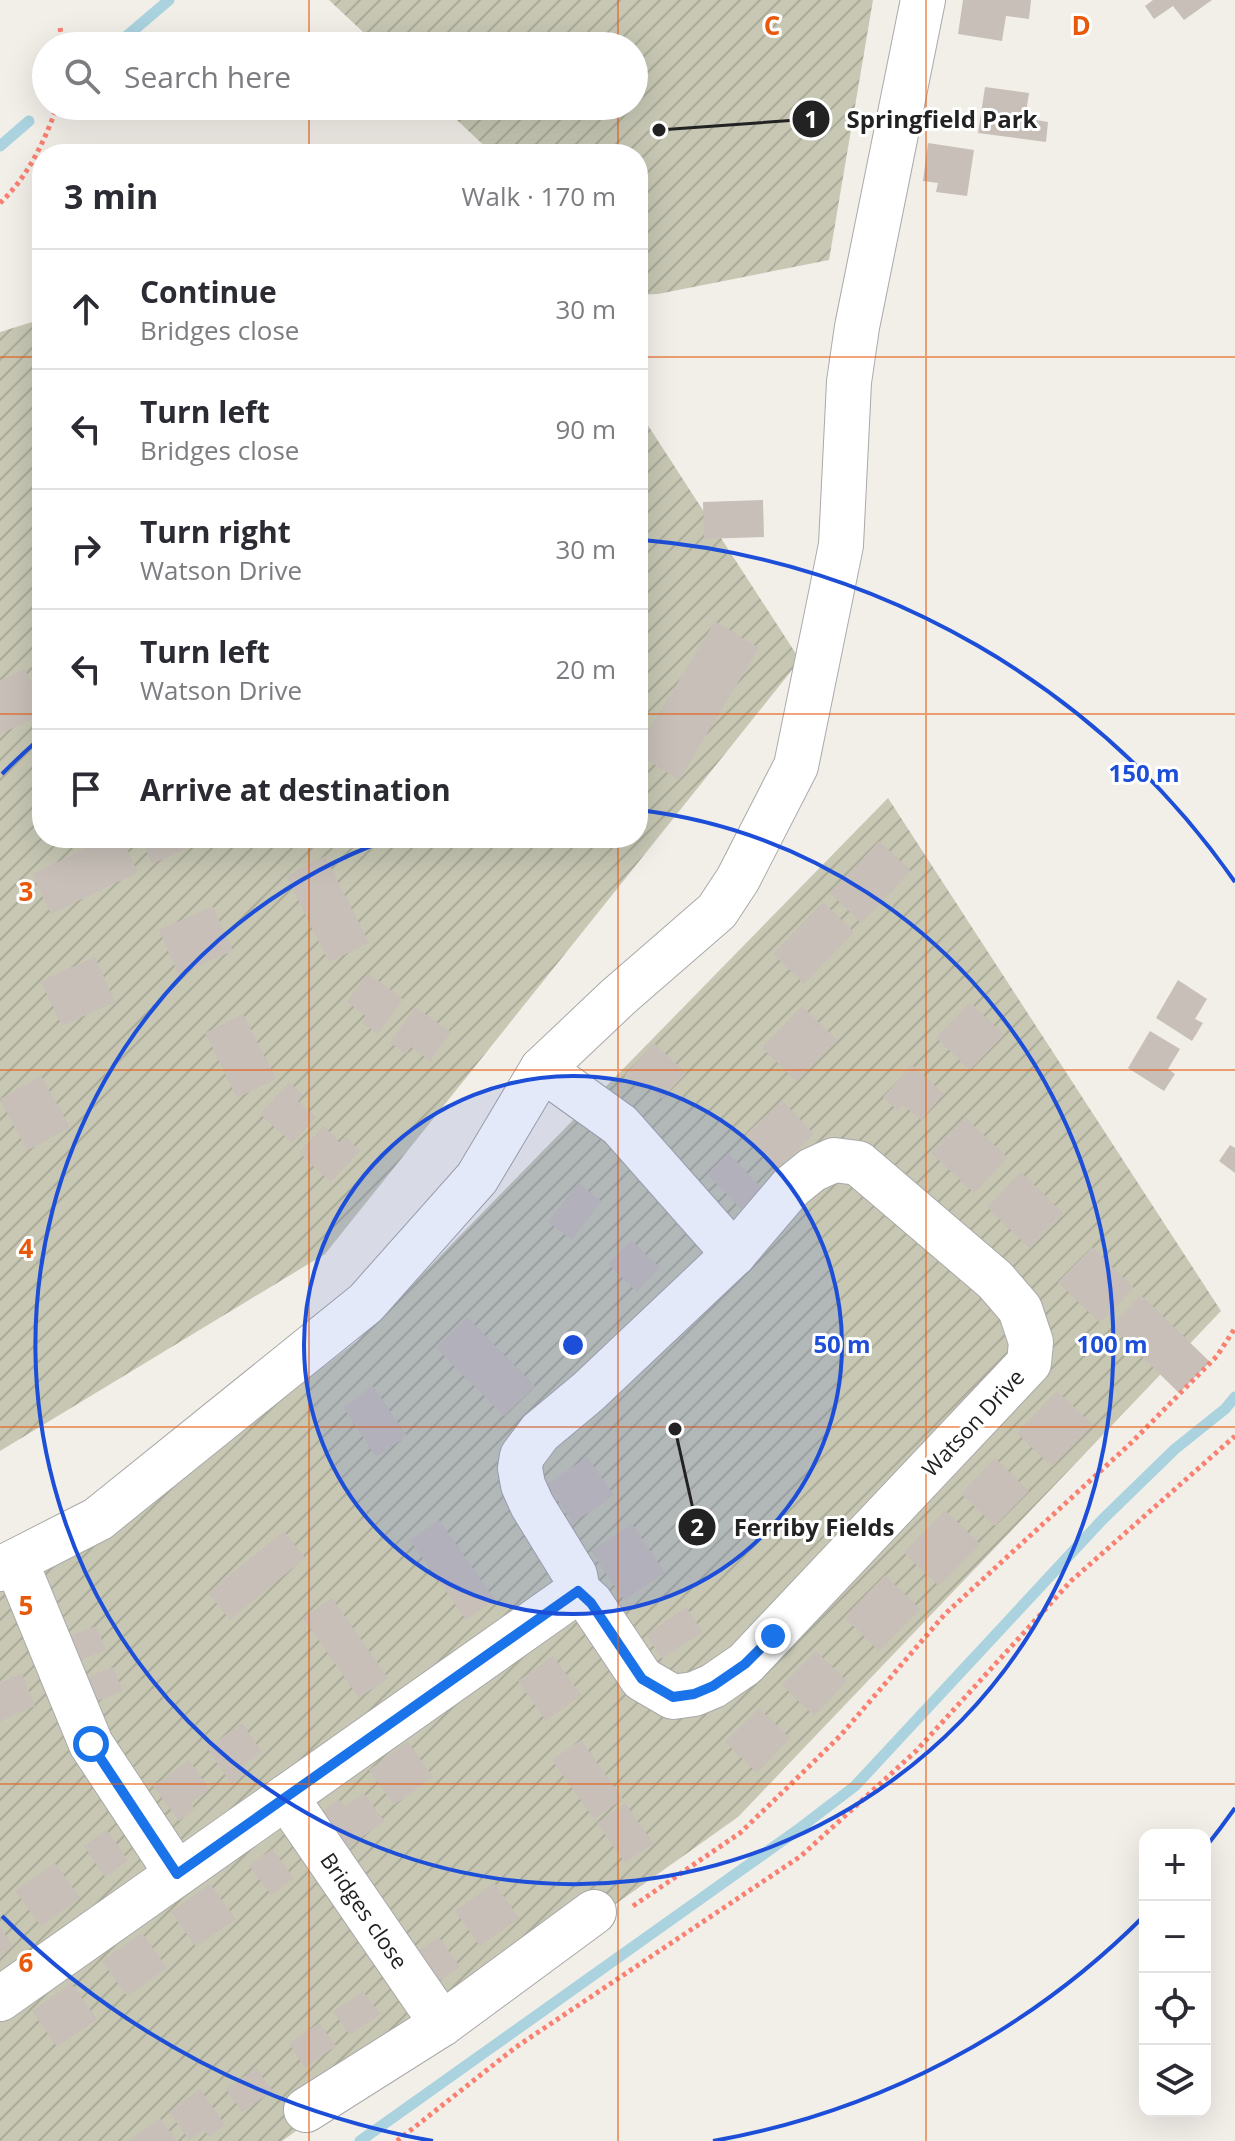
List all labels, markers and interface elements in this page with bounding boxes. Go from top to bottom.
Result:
text: C [764,7,780,43]
text: D [1071,7,1091,43]
search box [32,32,648,120]
icon: search [60,54,104,98]
text: Search here [124,56,291,97]
callout: Springfield Park [791,95,1053,143]
text: 1 [804,102,818,135]
text: Springfield Park [847,102,1038,135]
text: 3 min [64,173,158,219]
text: Walk · 170 m [462,178,616,214]
text: Continue [140,271,277,312]
icon: ahead [64,287,108,331]
text: 30 m [555,291,616,327]
text: Bridges close [140,312,299,348]
text: Turn left [140,391,270,432]
icon: left [64,407,108,451]
text: 90 m [555,411,616,447]
text: Bridges close [140,432,299,468]
text: Turn right [140,511,291,552]
icon: right [64,527,108,571]
text: 30 m [555,531,616,567]
text: Watson Drive [140,552,302,588]
text: Turn left [140,631,270,672]
icon: left [64,647,108,691]
text: 20 m [555,651,616,687]
text: Watson Drive [140,672,302,708]
text: 150 m [1109,756,1179,789]
icon: arrive [64,767,108,811]
text: Arrive at destination [140,769,451,810]
text: 3 [19,873,33,909]
text: 4 [19,1230,34,1266]
text: 50 m [813,1327,871,1360]
text: 100 m [1077,1327,1147,1360]
centre of rings [559,1331,587,1359]
street label: Watson Drive [915,1362,1030,1483]
callout: Ferriby Fields [677,1503,910,1551]
text: 2 [690,1510,704,1543]
text: Ferriby Fields [734,1510,894,1543]
text: 5 [19,1587,33,1623]
route end [755,1618,791,1654]
route start [73,1726,109,1762]
map controls [1139,1829,1211,2117]
button: + [1139,1829,1211,1901]
street label: Bridges close [314,1846,416,1974]
button: − [1139,1901,1211,1973]
text: 6 [19,1944,34,1980]
button: locate [1139,1973,1211,2045]
button: layers [1139,2045,1211,2117]

